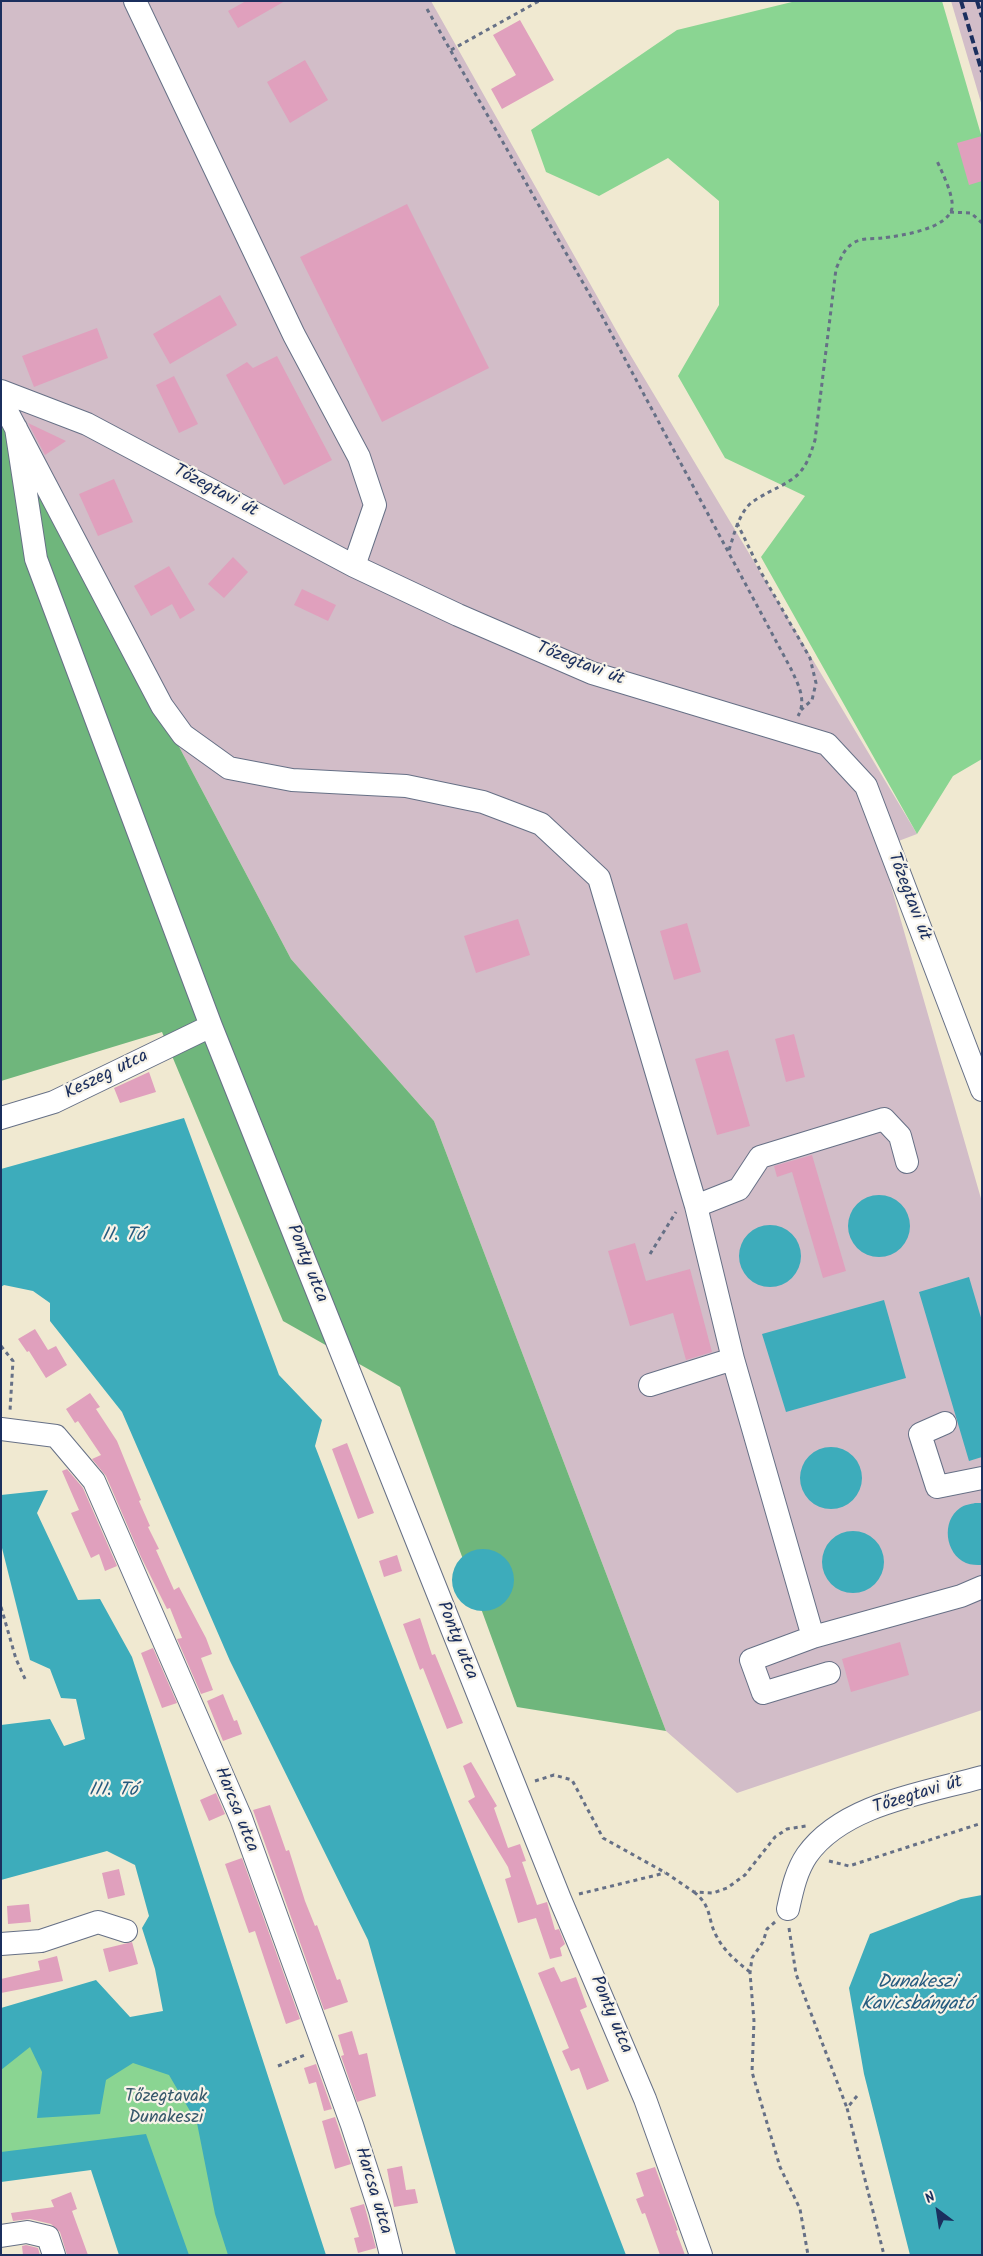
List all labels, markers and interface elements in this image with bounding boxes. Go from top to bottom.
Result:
street label: Tőzegtavi út [169,461,261,523]
street label: Tőzegtavi út [533,638,627,692]
street label: Tőzegtavi út [881,850,935,944]
street label: Keszeg utca [62,1047,152,1105]
street label: Ponty utca [281,1222,331,1306]
water label: II. Tó [102,1226,144,1248]
street label: Ponty utca [431,1599,481,1683]
street label: Harcsa utca [208,1764,262,1856]
street label: Tőzegtavi út [871,1772,965,1820]
water label: III. Tó [89,1781,137,1803]
street label: Ponty utca [584,1973,636,2057]
water label: Dunakeszi Kavicsbányató [861,1973,973,2017]
park label: Tőzegtavak Dunakeszi [125,2087,207,2130]
street label: Harcsa utca [349,2145,395,2237]
north arrow [913,2186,963,2236]
text: N [921,2186,940,2210]

